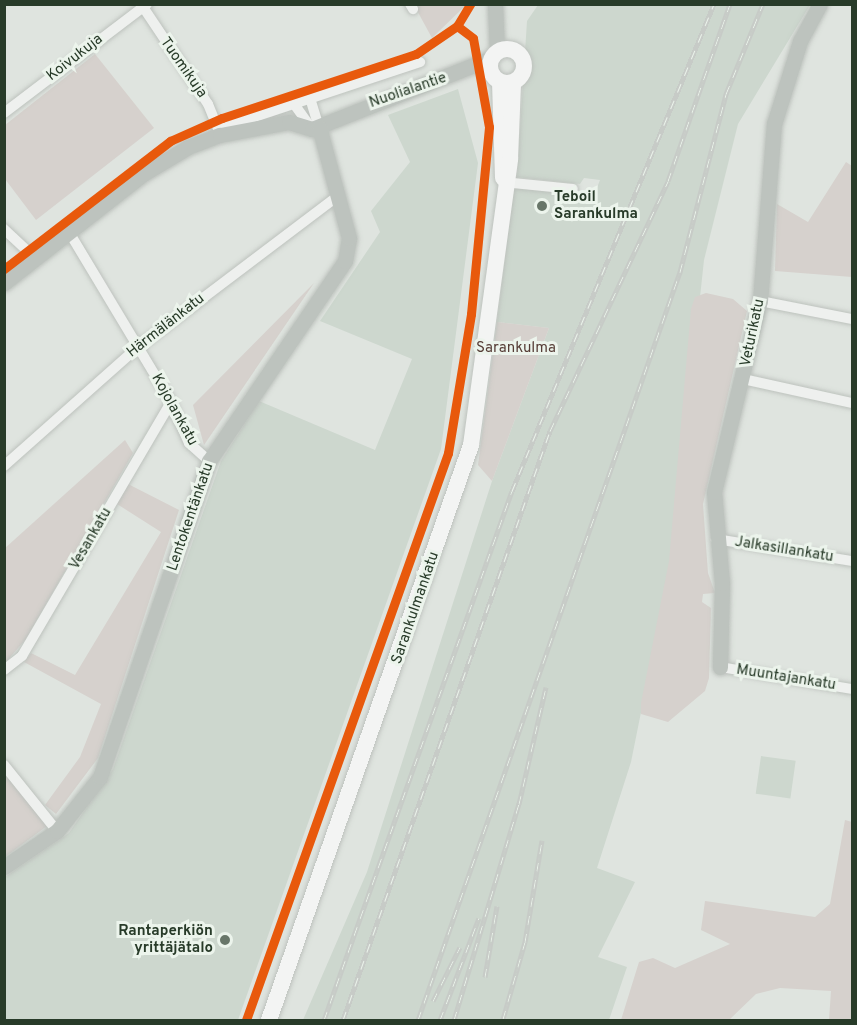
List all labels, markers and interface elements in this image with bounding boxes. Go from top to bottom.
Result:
street label: Koivukuja [43,31,107,85]
street label: Tuomikuja [156,34,210,102]
street label: Nuolialantie [367,69,449,113]
place label: Teboil Sarankulma [554,188,638,223]
marker: Teboil Sarankulma [535,199,549,213]
street label: Härmälänkatu [124,290,208,362]
street label: Veturikatu [737,298,769,368]
park label: Sarankulma [476,340,556,358]
street label: Kojolankatu [147,371,201,449]
street label: Lentokentänkatu [164,460,218,574]
street label: Vesankatu [66,505,116,573]
street label: Jalkasillankatu [733,533,835,567]
street label: Sarankulmankatu [388,549,444,667]
street label: Muuntajankatu [735,661,837,695]
place label: Rantaperkiön yrittäjätalo [118,922,213,957]
marker: Rantaperkiön yrittäjätalo [218,933,232,947]

